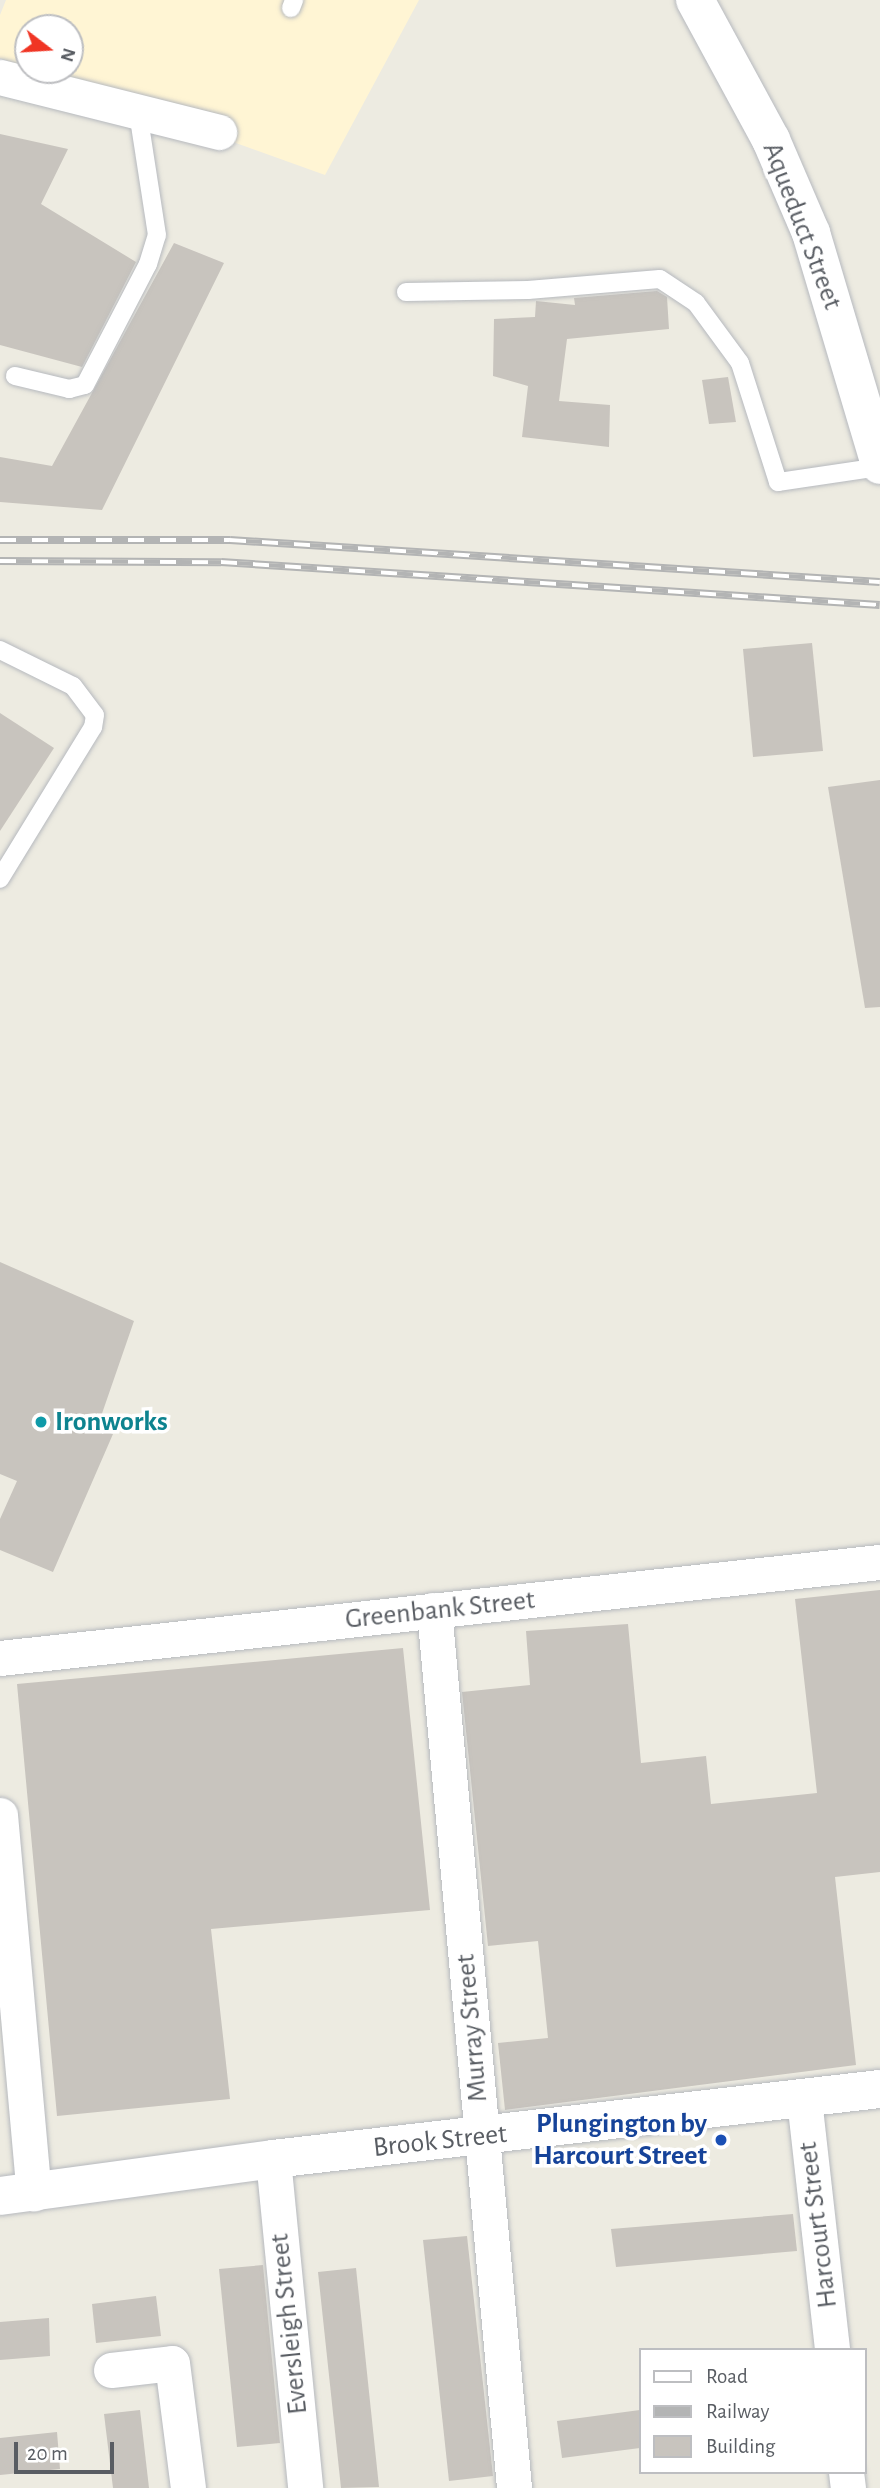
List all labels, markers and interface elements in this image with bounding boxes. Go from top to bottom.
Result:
north arrow [14,14,84,84]
text: N [57,46,79,64]
street label: Aqueduct Street [755,138,849,314]
place label: Ironworks [55,1405,168,1439]
marker: Ironworks [33,1414,49,1430]
street label: Greenbank Street [344,1583,536,1637]
street label: Murray Street [449,1953,495,2103]
place label: Plungington by Harcourt Street [533,2107,707,2173]
street label: Brook Street [371,2117,509,2165]
marker: Plungington by Harcourt Street [713,2132,729,2148]
street label: Harcourt Street [791,2140,845,2310]
street label: Eversleigh Street [263,2232,315,2416]
legend [638,2348,866,2474]
text: Road [706,2366,748,2387]
text: Railway [706,2401,769,2422]
scale bar [18,2428,117,2472]
text: Building [706,2436,775,2457]
text: 20 m [27,2443,68,2464]

